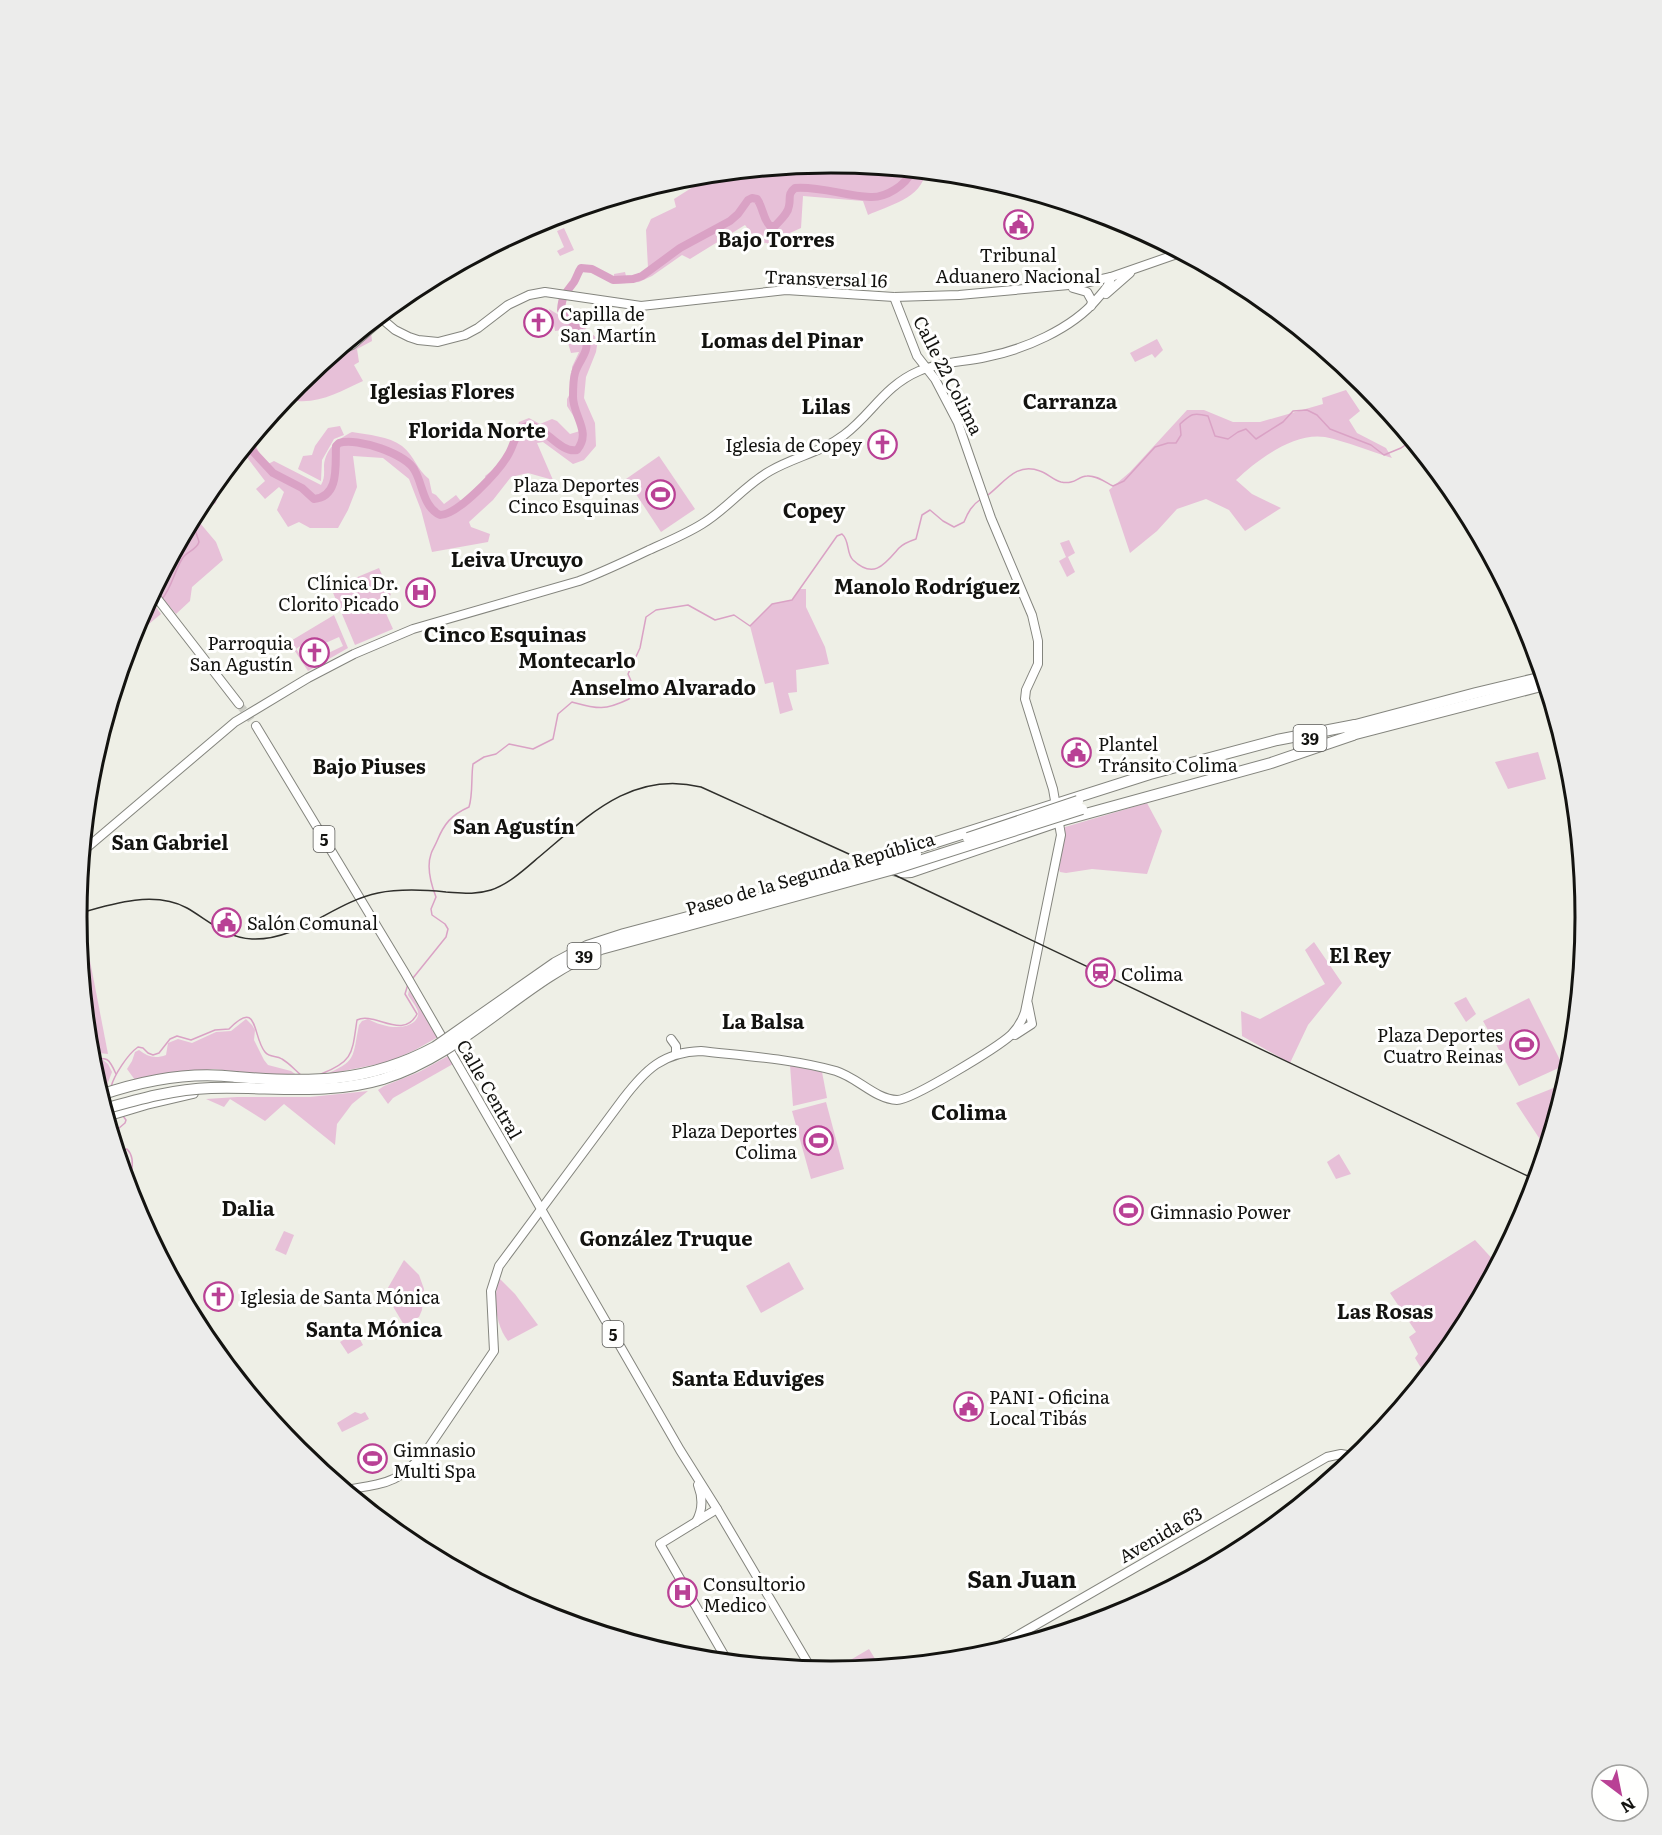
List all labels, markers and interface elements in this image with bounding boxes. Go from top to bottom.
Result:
public building icon: Tribunal Aduanero Nacional [1002,209,1034,241]
district label: Bajo Torres [718,223,835,253]
place label: Tribunal Aduanero Nacional [936,241,1101,289]
street label: Transversal 16 [764,262,888,294]
place label: Capilla de San Martín [560,300,657,348]
church icon: Capilla de San Martín [523,307,555,339]
street label: Calle 22 Colima [907,311,991,440]
district label: Lomas del Pinar [701,324,863,354]
district label: Iglesias Flores [369,375,515,405]
district label: Carranza [1023,385,1118,415]
district label: Lilas [802,390,850,420]
district label: Florida Norte [408,414,546,444]
church icon: Iglesia de Copey [867,428,899,460]
place label: Iglesia de Copey [725,431,863,458]
place label: Plaza Deportes Cinco Esquinas [508,471,639,519]
sports icon: Plaza Deportes Cinco Esquinas [644,478,676,510]
district label: Copey [783,494,846,524]
district label: Leiva Urcuyo [451,543,583,573]
place label: Clínica Dr. Clorito Picado [278,569,399,617]
district label: Manolo Rodríguez [834,570,1020,600]
hospital icon: Clínica Dr. Clorito Picado [404,576,436,608]
district label: Cinco Esquinas [424,617,586,648]
place label: Parroquia San Agustín [190,629,293,677]
church icon: Parroquia San Agustín [298,636,330,668]
district label: Montecarlo [518,644,636,674]
district label: Anselmo Alvarado [570,671,756,701]
road number: 39 [1294,725,1326,751]
place label: Plantel Tránsito Colima [1098,730,1238,778]
public building icon: Plantel Tránsito Colima [1061,737,1093,769]
district label: Bajo Piuses [312,750,426,780]
district label: San Agustín [453,810,575,840]
street label: Paseo de la Segunda República [682,824,938,922]
district label: San Gabriel [111,826,229,856]
road number: 5 [314,826,334,852]
public building icon: Salón Comunal [210,906,242,938]
place label: Salón Comunal [247,909,378,936]
district label: El Rey [1329,939,1392,969]
road number: 39 [568,943,600,969]
station icon: Colima [1084,957,1116,989]
place label: Colima [1121,960,1183,987]
district label: La Balsa [722,1005,805,1035]
place label: Plaza Deportes Cuatro Reinas [1377,1021,1503,1069]
sports icon: Plaza Deportes Cuatro Reinas [1508,1028,1540,1060]
street label: Calle Central [451,1034,529,1144]
district label: Colima [931,1095,1008,1126]
place label: Plaza Deportes Colima [671,1117,797,1165]
sports icon: Plaza Deportes Colima [802,1124,834,1156]
district label: Dalia [221,1192,275,1222]
sports icon: Gimnasio Power [1113,1195,1145,1227]
place label: Gimnasio Power [1150,1198,1291,1225]
district label: González Truque [579,1222,753,1252]
church icon: Iglesia de Santa Mónica [203,1280,235,1312]
place label: Iglesia de Santa Mónica [240,1283,440,1310]
district label: Las Rosas [1337,1295,1433,1325]
district label: Santa Mónica [306,1313,443,1343]
road number: 5 [602,1321,624,1347]
district label: Santa Eduviges [672,1362,824,1392]
place label: PANI - Oficina Local Tibás [989,1383,1110,1431]
public building icon: PANI - Oficina Local Tibás [952,1390,984,1422]
place label: Gimnasio Multi Spa [393,1436,476,1484]
sports icon: Gimnasio Multi Spa [356,1443,388,1475]
street label: Avenida 63 [1113,1499,1207,1569]
district label: San Juan [967,1560,1077,1595]
place label: Consultorio Medico [703,1570,806,1618]
hospital icon: Consultorio Medico [666,1577,698,1609]
north arrow [1590,1763,1650,1823]
text: N [1616,1793,1641,1820]

